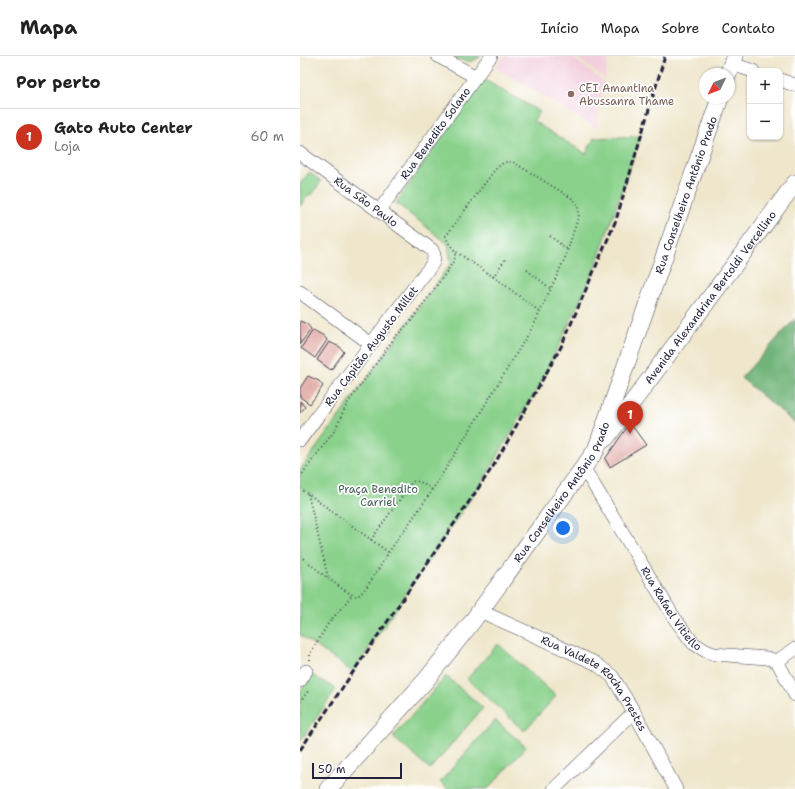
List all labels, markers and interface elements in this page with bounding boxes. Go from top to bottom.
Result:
text: Mapa [20,15,77,40]
text: Início [540,19,579,37]
text: Mapa [601,19,640,37]
text: Sobre [662,19,699,37]
text: Contato [721,19,775,37]
north arrow [699,68,735,104]
map controls [747,68,783,140]
button: + [747,68,783,104]
text: Por perto [16,71,101,93]
place label: CEI Amantina Abussanra Thame [579,81,674,109]
street label: Rua Benedito Solano [397,84,474,183]
marker: CEI Amantina Abussanra Thame [566,89,576,99]
button: − [747,104,783,140]
street label: Rua Conselheiro Antônio Prado [652,114,721,276]
text: Gato Auto Center [54,118,193,138]
text: 1 [26,128,32,145]
text: 60 m [251,128,284,145]
text: Loja [54,138,80,155]
street label: Rua São Paulo [331,173,401,231]
street label: Avenida Alexandrina Bertoldi Vercellino [641,208,780,387]
street label: Rua Capitão Augusto Millet [321,283,422,409]
pin: 1 [617,401,643,434]
street label: Rua Conselheiro Antônio Prado [510,420,613,566]
park label: Praça Benedito Carriel [338,482,418,510]
your location [553,518,573,538]
street label: Rua Rafael Vitiello [637,564,705,655]
street label: Rua Valdete Rocha Prestes [538,632,650,734]
scale bar [312,761,402,780]
text: 50 m [318,762,346,777]

